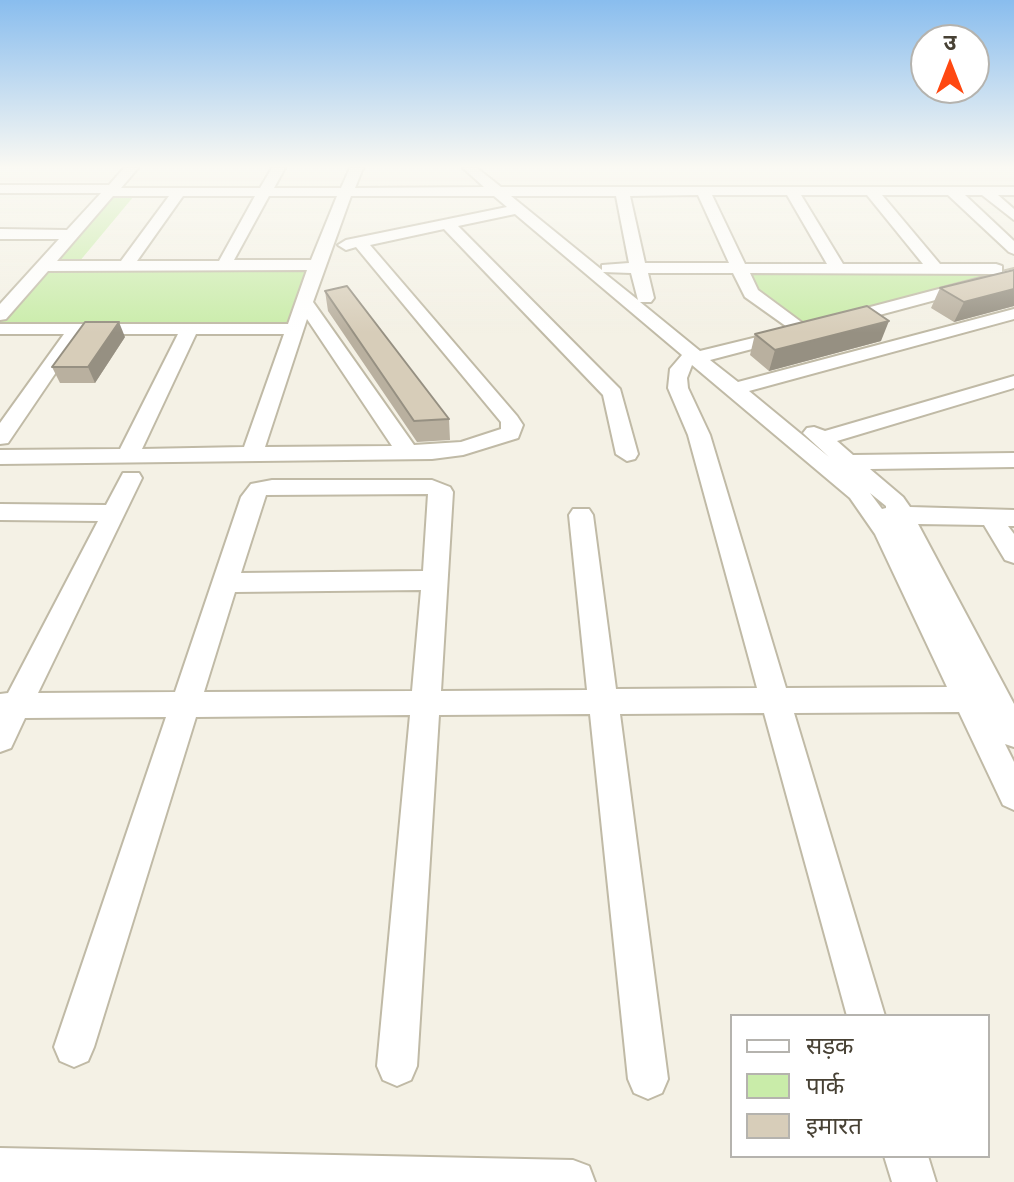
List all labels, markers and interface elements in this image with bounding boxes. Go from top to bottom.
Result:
north arrow [910,24,990,104]
text: उ [944,26,956,58]
legend [730,1014,990,1158]
text: सड़क [806,1028,854,1063]
text: पार्क [806,1068,844,1103]
text: इमारत [806,1108,862,1143]

